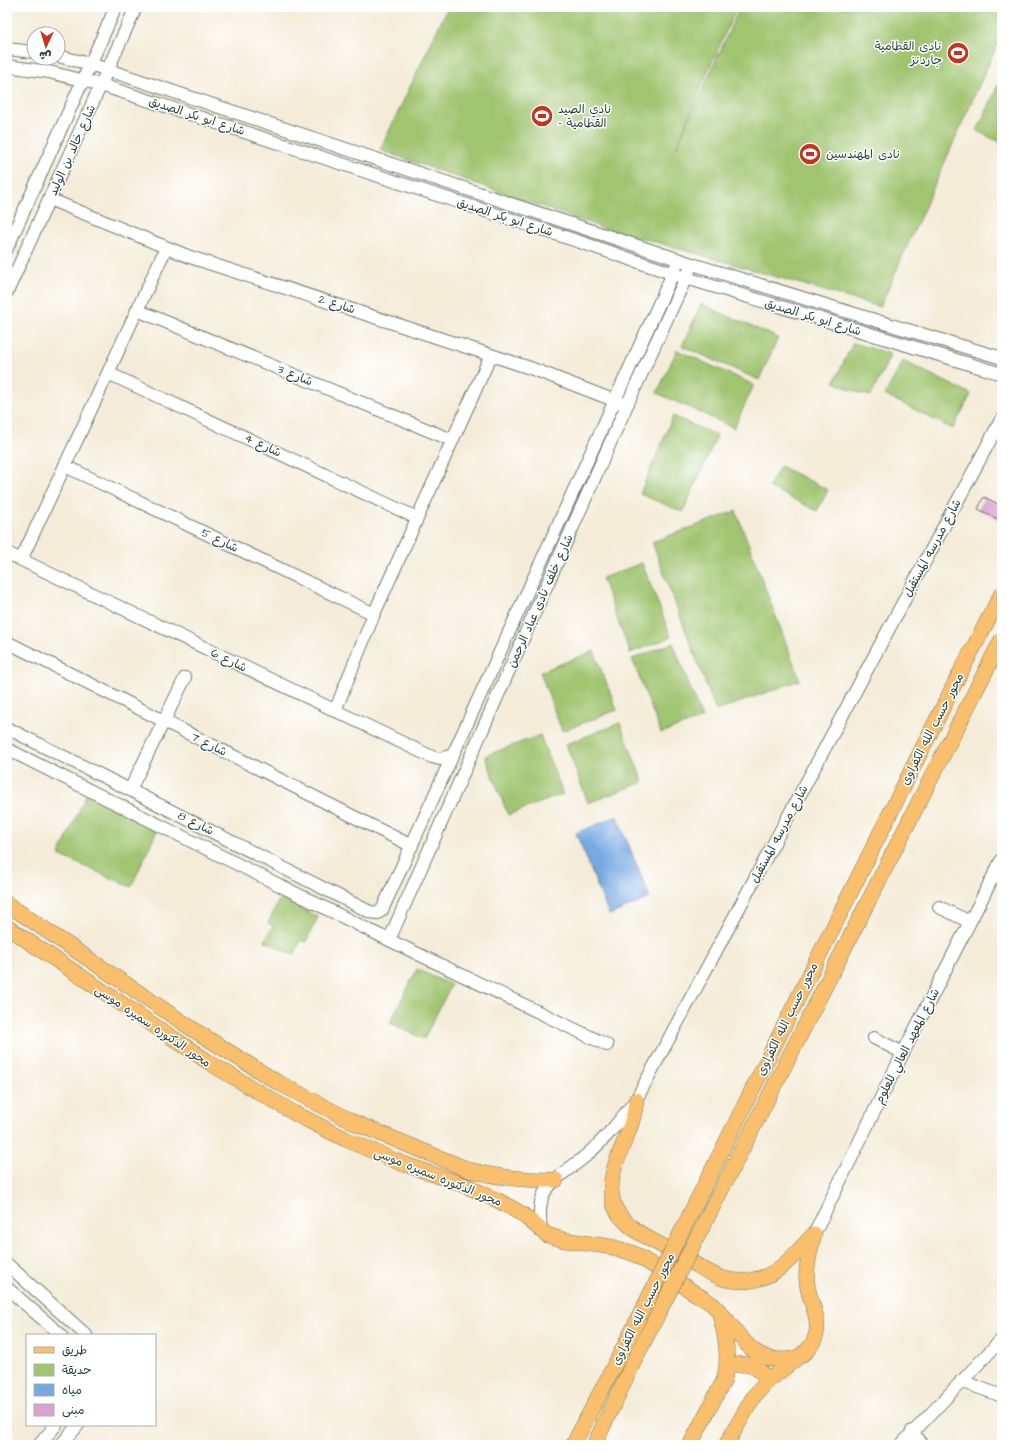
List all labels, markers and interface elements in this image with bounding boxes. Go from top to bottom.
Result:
north arrow [26,26,66,66]
place label: نادى القطامية جاردنز [875,38,942,69]
sports icon: نادى القطامية جاردنز [945,40,971,66]
text: ش [39,48,52,63]
street label: شارع ابو بكر الصديق [147,93,247,140]
place label: نادي الصيد - القطامية [558,101,611,132]
street label: شارع خالد بن الوليد [45,102,100,198]
sports icon: نادي الصيد - القطامية [529,103,555,129]
sports icon: نادى المهندسين [797,141,823,167]
place label: نادى المهندسين [826,146,901,163]
street label: شارع ابو بكر الصديق [455,194,555,241]
street label: شارع 2 [316,291,357,318]
street label: شارع ابو بكر الصديق [763,295,863,340]
street label: شارع 3 [275,361,315,390]
street label: شارع 4 [242,430,284,461]
street label: شارع مدرسه المستقبل [899,496,966,600]
street label: شارع 5 [198,524,241,557]
street label: شارع خلف نادى عباد الرحمن [503,532,578,671]
street label: شارع 6 [208,644,250,676]
street label: محور حسب الله الكفراوى [897,670,968,788]
street label: شارع 7 [188,728,230,761]
street label: شارع مدرسه المستقبل [746,782,813,886]
street label: شارع 8 [175,807,217,840]
street label: محور حسب الله الكفراوى [753,960,822,1079]
street label: محور الدكتوره سميره موسى [91,981,214,1072]
street label: شارع المعهد العالي للعلوم [871,985,946,1108]
street label: محور الدكتوره سميره موسى [371,1144,504,1211]
street label: محور حسب الله الكفراوى [608,1250,679,1368]
legend [26,1334,156,1426]
text: طريق [62,1342,87,1359]
text: حديقة [62,1362,91,1379]
text: مياه [62,1382,82,1399]
text: مبنى [62,1402,85,1419]

